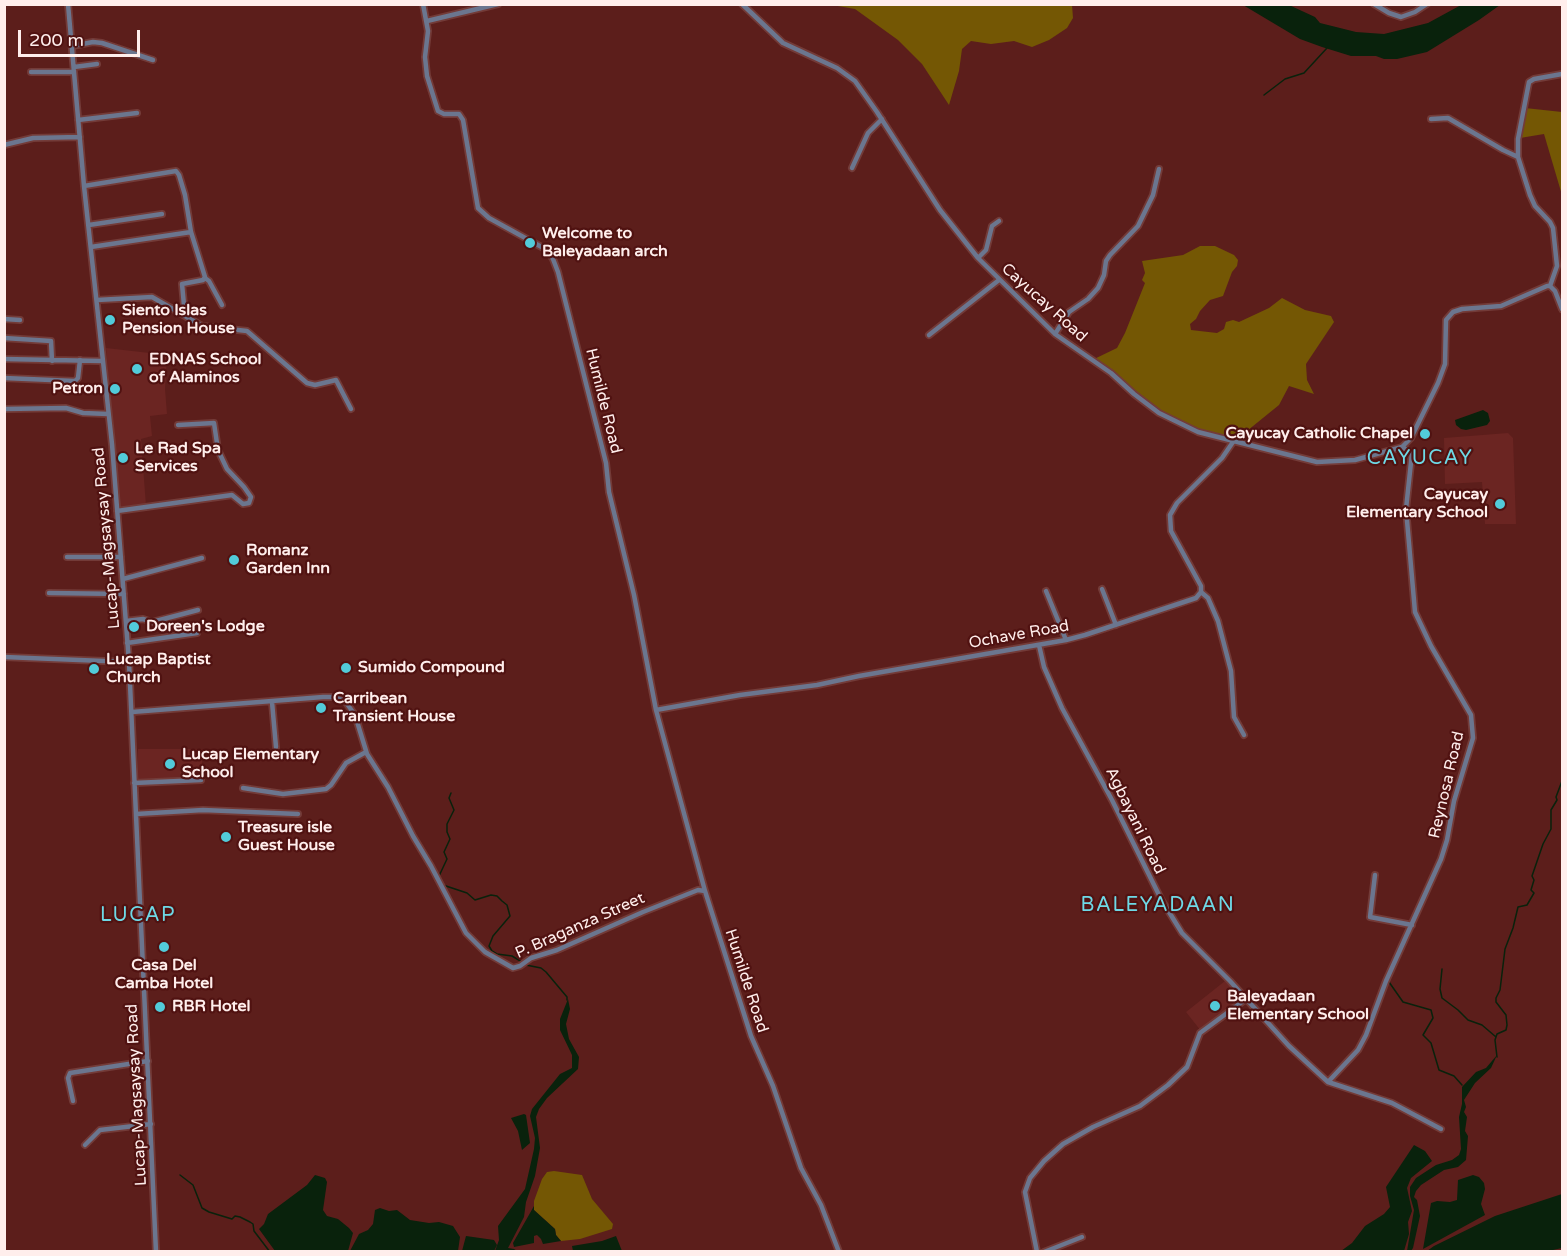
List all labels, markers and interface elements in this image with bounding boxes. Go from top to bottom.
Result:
scale bar [21,18,142,56]
text: 200 m [29,29,84,51]
place label: Welcome to Baleyadaan arch [542,224,668,262]
marker: Welcome to Baleyadaan arch [523,236,537,250]
street label: Cayucay Road [997,260,1091,346]
place label: Siento Islas Pension House [122,301,235,339]
marker: Siento Islas Pension House [103,313,117,327]
street label: Humilde Road [581,346,625,456]
place label: EDNAS School of Alaminos [149,350,262,388]
marker: EDNAS School of Alaminos [130,362,144,376]
place label: Petron [52,379,103,399]
marker: Petron [108,382,122,396]
place label: Cayucay Catholic Chapel [1225,424,1413,444]
marker: Cayucay Catholic Chapel [1418,427,1432,441]
place label: Le Rad Spa Services [135,439,221,477]
street label: Lucap-Magsaysay Road [89,446,125,630]
district label: CAYUCAY [1367,447,1473,471]
marker: Le Rad Spa Services [116,451,130,465]
place label: Cayucay Elementary School [1346,485,1488,523]
marker: Cayucay Elementary School [1493,497,1507,511]
place label: Romanz Garden Inn [246,541,330,579]
marker: Romanz Garden Inn [227,553,241,567]
place label: Doreen's Lodge [146,617,265,637]
street label: Ochave Road [967,617,1071,653]
marker: Doreen's Lodge [127,620,141,634]
place label: Lucap Baptist Church [106,650,211,688]
place label: Sumido Compound [358,658,505,678]
marker: Sumido Compound [339,661,353,675]
marker: Lucap Baptist Church [87,662,101,676]
place label: Carribean Transient House [333,689,455,727]
marker: Carribean Transient House [314,701,328,715]
street label: Reynosa Road [1425,730,1469,840]
place label: Lucap Elementary School [182,745,319,783]
marker: Lucap Elementary School [163,757,177,771]
street label: Agbayani Road [1101,764,1169,878]
place label: Treasure isle Guest House [238,818,335,856]
marker: Treasure isle Guest House [219,830,233,844]
street label: P. Braganza Street [512,889,648,963]
district label: BALEYADAAN [1081,894,1235,918]
district label: LUCAP [100,904,176,928]
street label: Humilde Road [720,927,772,1035]
marker: Casa Del Camba Hotel [157,940,171,954]
place label: Casa Del Camba Hotel [115,956,213,994]
place label: Baleyadaan Elementary School [1227,987,1369,1025]
place label: RBR Hotel [172,997,251,1017]
marker: Baleyadaan Elementary School [1208,999,1222,1013]
marker: RBR Hotel [153,1000,167,1014]
street label: Lucap-Magsaysay Road [123,1003,151,1187]

